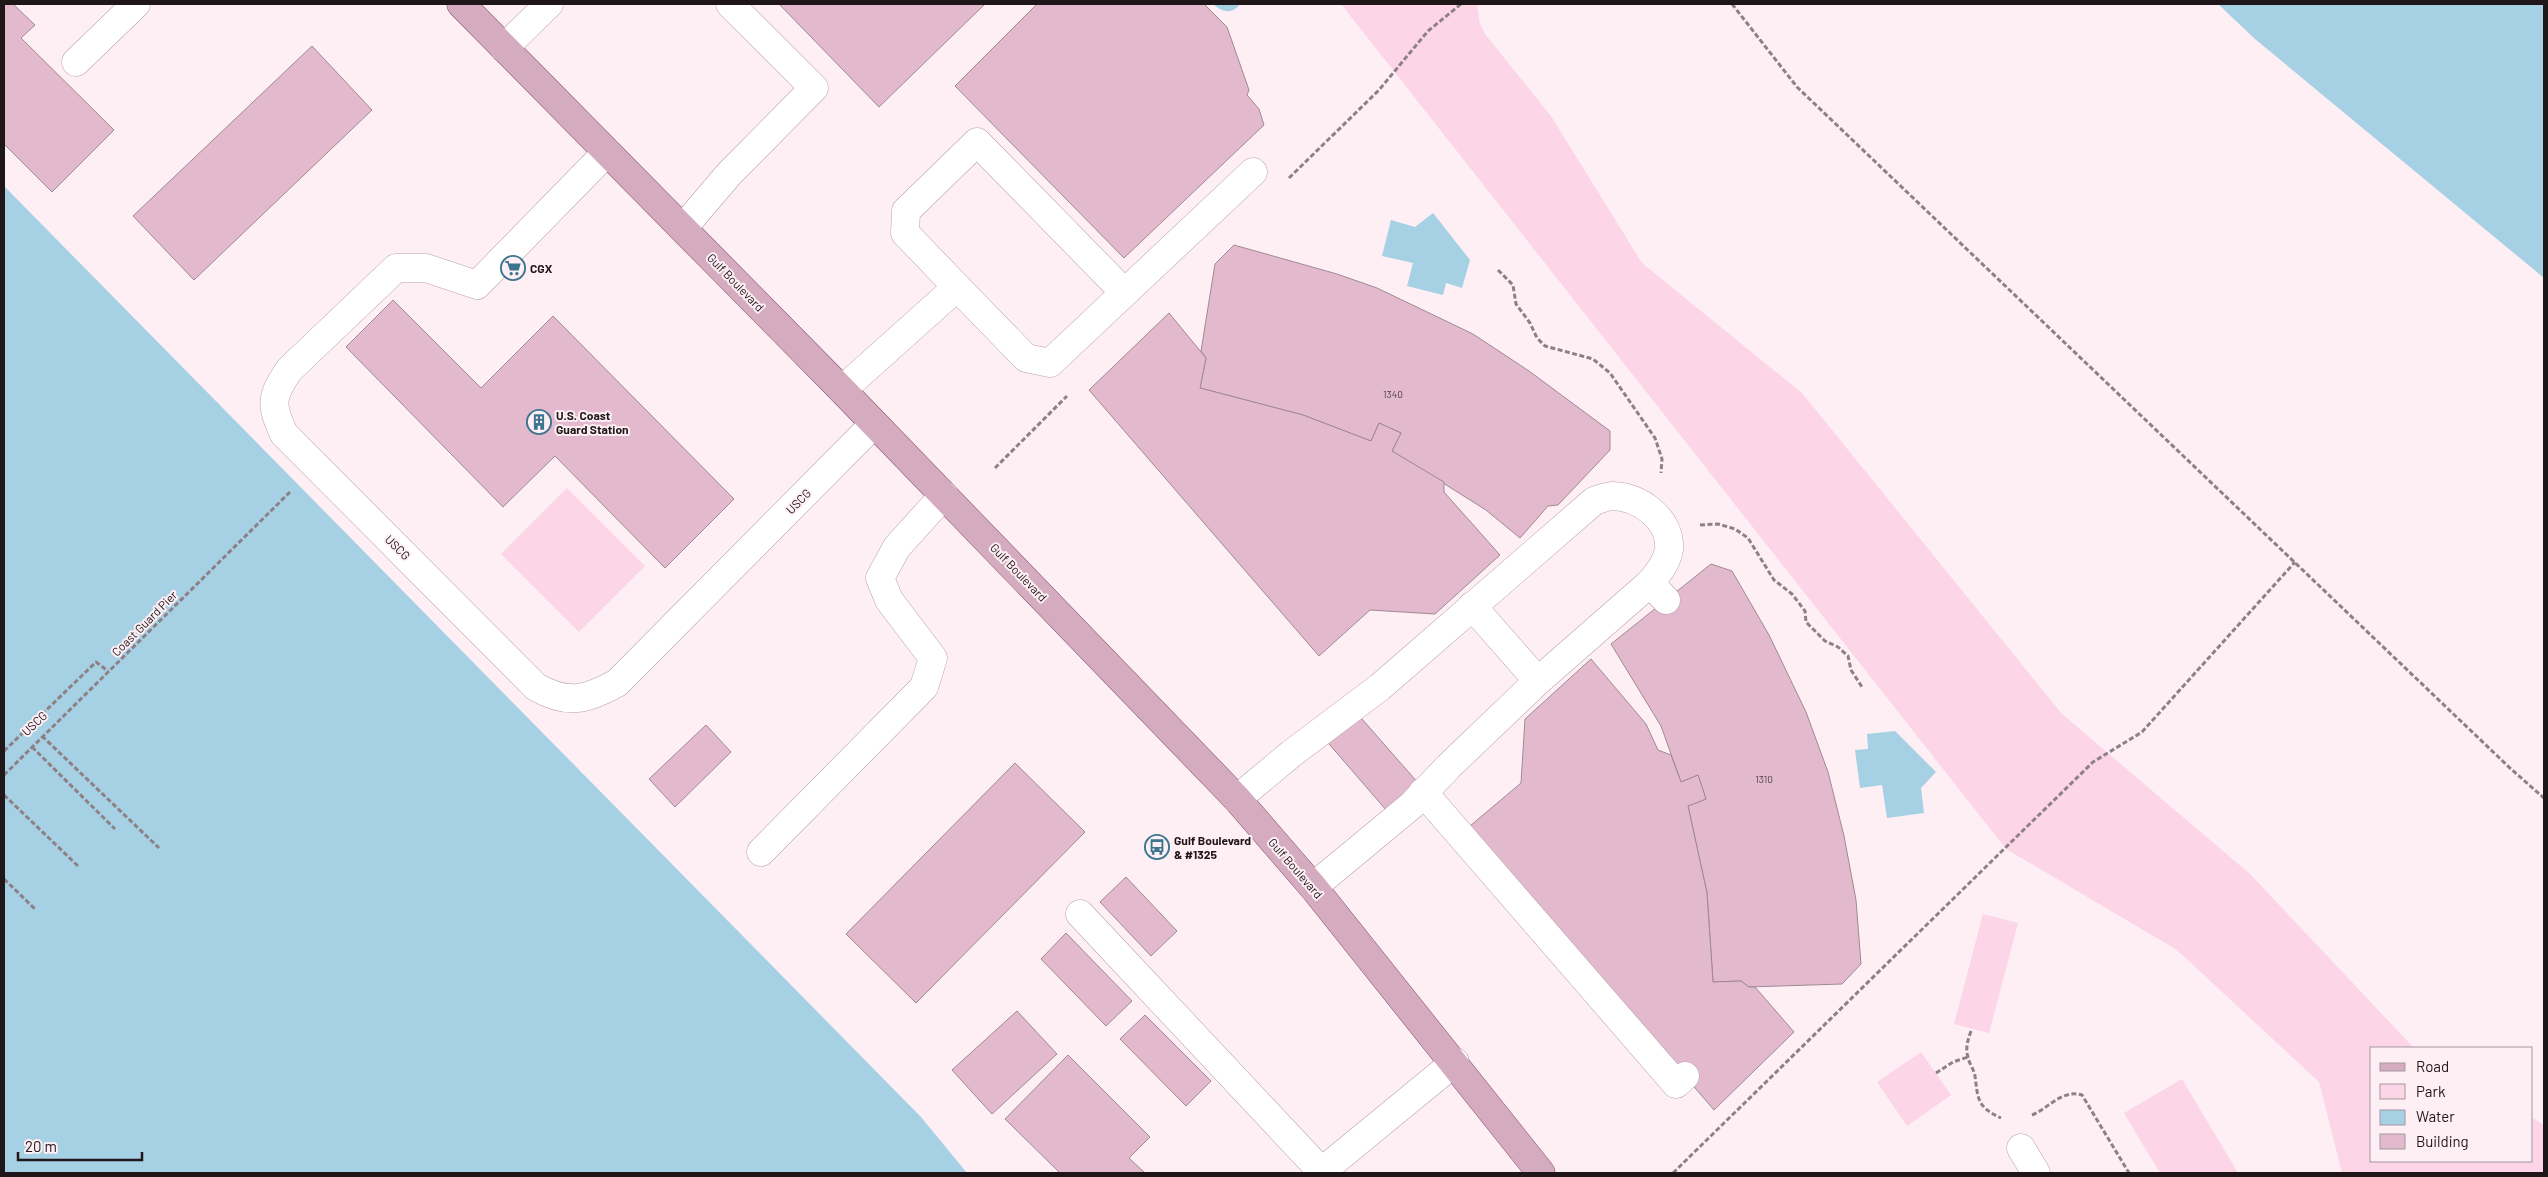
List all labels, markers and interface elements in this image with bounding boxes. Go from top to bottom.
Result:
street label: Gulf Boulevard [705,250,767,314]
supermarket icon: CGX [500,255,526,281]
place label: CGX [530,261,553,275]
house number: 1340 [1383,388,1403,400]
place label: U.S. Coast Guard Station [556,408,629,436]
building icon: U.S. Coast Guard Station [526,409,552,435]
street label: USCG [783,486,813,516]
street label: USCG [383,532,413,562]
street label: Gulf Boulevard [988,540,1050,604]
street label: Coast Guard Pier [108,587,180,659]
street label: USCG [18,708,50,738]
house number: 1310 [1755,773,1773,785]
place label: Gulf Boulevard & #1325 [1174,833,1251,861]
bus stop icon: Gulf Boulevard & #1325 [1144,834,1170,860]
street label: Gulf Boulevard [1266,835,1326,901]
legend [2370,1047,2533,1162]
text: Road [2416,1057,2449,1075]
text: Park [2416,1082,2446,1100]
text: Water [2416,1107,2455,1125]
scale bar [18,1130,141,1162]
text: Building [2416,1132,2469,1150]
text: 20 m [25,1137,57,1155]

